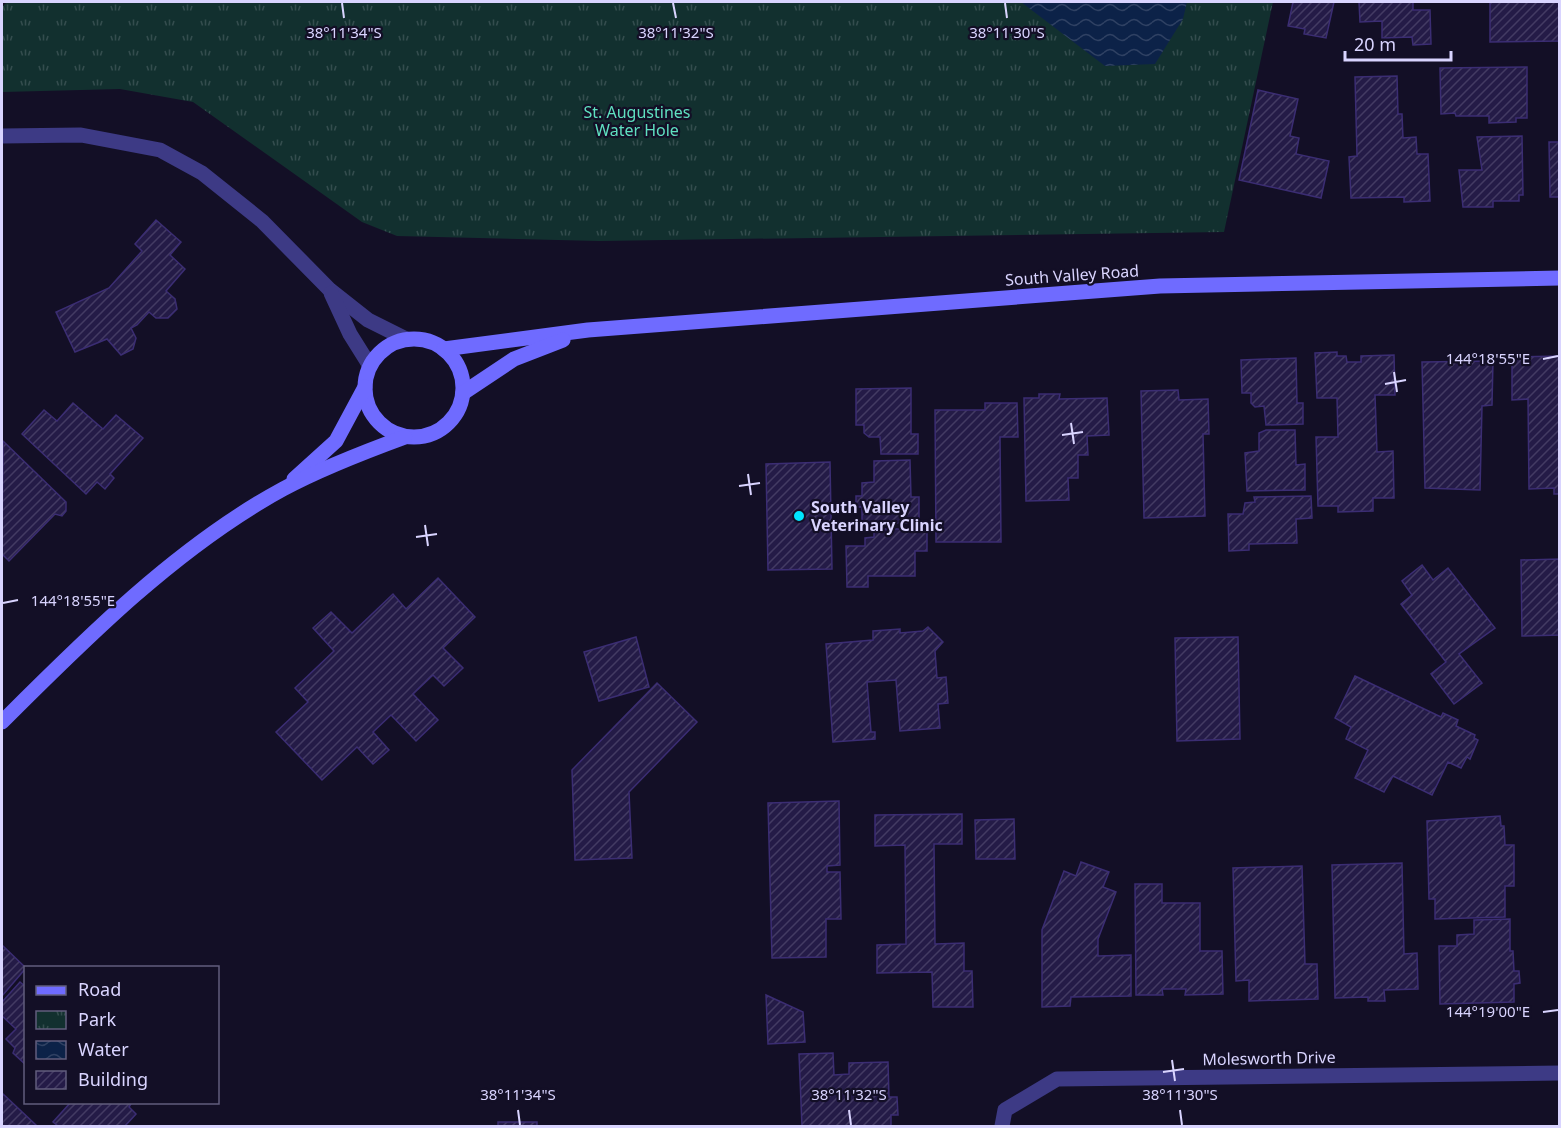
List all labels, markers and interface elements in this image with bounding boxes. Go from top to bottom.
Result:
text: 38°11'34"S [306,22,382,42]
text: 38°11'32"S [638,22,714,42]
text: 38°11'30"S [969,22,1045,42]
scale bar [1345,24,1452,62]
text: 20 m [1354,32,1396,56]
park label: St. Augustines Water Hole [584,101,691,141]
street label: South Valley Road [1004,259,1140,291]
text: 144°18'55"E [1446,348,1530,368]
place label: South Valley Veterinary Clinic [811,496,943,536]
marker: South Valley Veterinary Clinic [792,509,806,523]
text: 144°18'55"E [31,590,115,610]
legend [24,966,219,1104]
text: Road [78,977,121,1001]
text: 144°19'00"E [1446,1001,1530,1021]
text: Park [78,1007,116,1031]
text: Water [78,1037,129,1061]
street label: Molesworth Drive [1202,1046,1336,1070]
text: Building [78,1067,148,1091]
text: 38°11'34"S [480,1084,556,1104]
text: 38°11'32"S [811,1084,887,1104]
text: 38°11'30"S [1142,1084,1218,1104]

